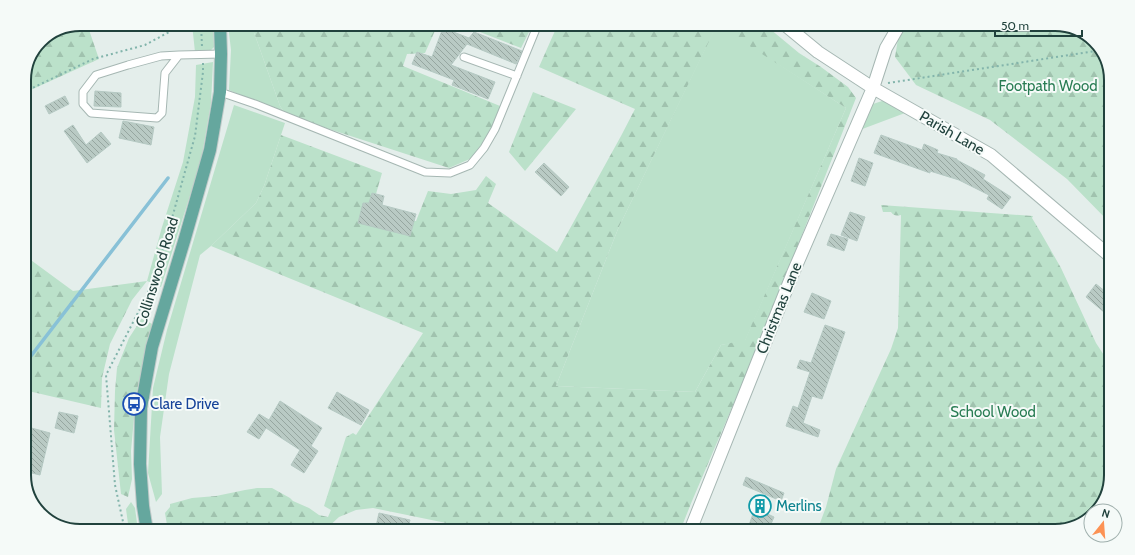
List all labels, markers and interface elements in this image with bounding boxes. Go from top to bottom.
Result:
scale bar [995,12,1082,38]
text: 50 m [1001,18,1029,33]
park label: Footpath Wood [998,77,1098,95]
street label: Parish Lane [916,107,988,159]
street label: Collinswood Road [132,215,182,329]
street label: Christmas Lane [752,259,806,356]
bus stop icon: Clare Drive [121,391,147,417]
place label: Clare Drive [150,395,220,413]
park label: School Wood [950,403,1036,421]
building icon: Merlins [747,493,773,519]
place label: Merlins [776,497,822,515]
north arrow [1083,503,1123,543]
text: N [1100,506,1112,521]

